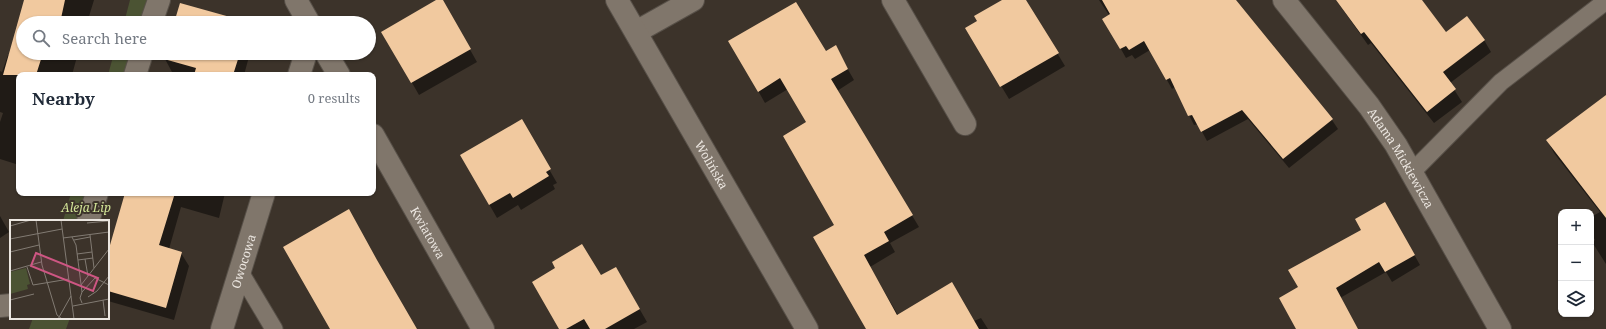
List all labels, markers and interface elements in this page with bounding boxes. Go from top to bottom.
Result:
search box [16,16,376,60]
icon: search [30,27,52,49]
text: Search here [62,28,147,48]
text: Nearby [32,87,95,110]
text: 0 results [308,89,360,107]
street label: Adama Mickiewicza [1364,104,1439,211]
street label: Wolińska [691,137,733,192]
park label: Aleja Lip [60,199,111,216]
street label: Kwiatowa [407,203,450,262]
map controls [1558,209,1594,317]
button: + [1558,209,1594,245]
inset map [10,220,109,319]
street label: Owocowa [227,232,259,291]
button: − [1558,245,1594,281]
button: layers [1558,281,1594,317]

